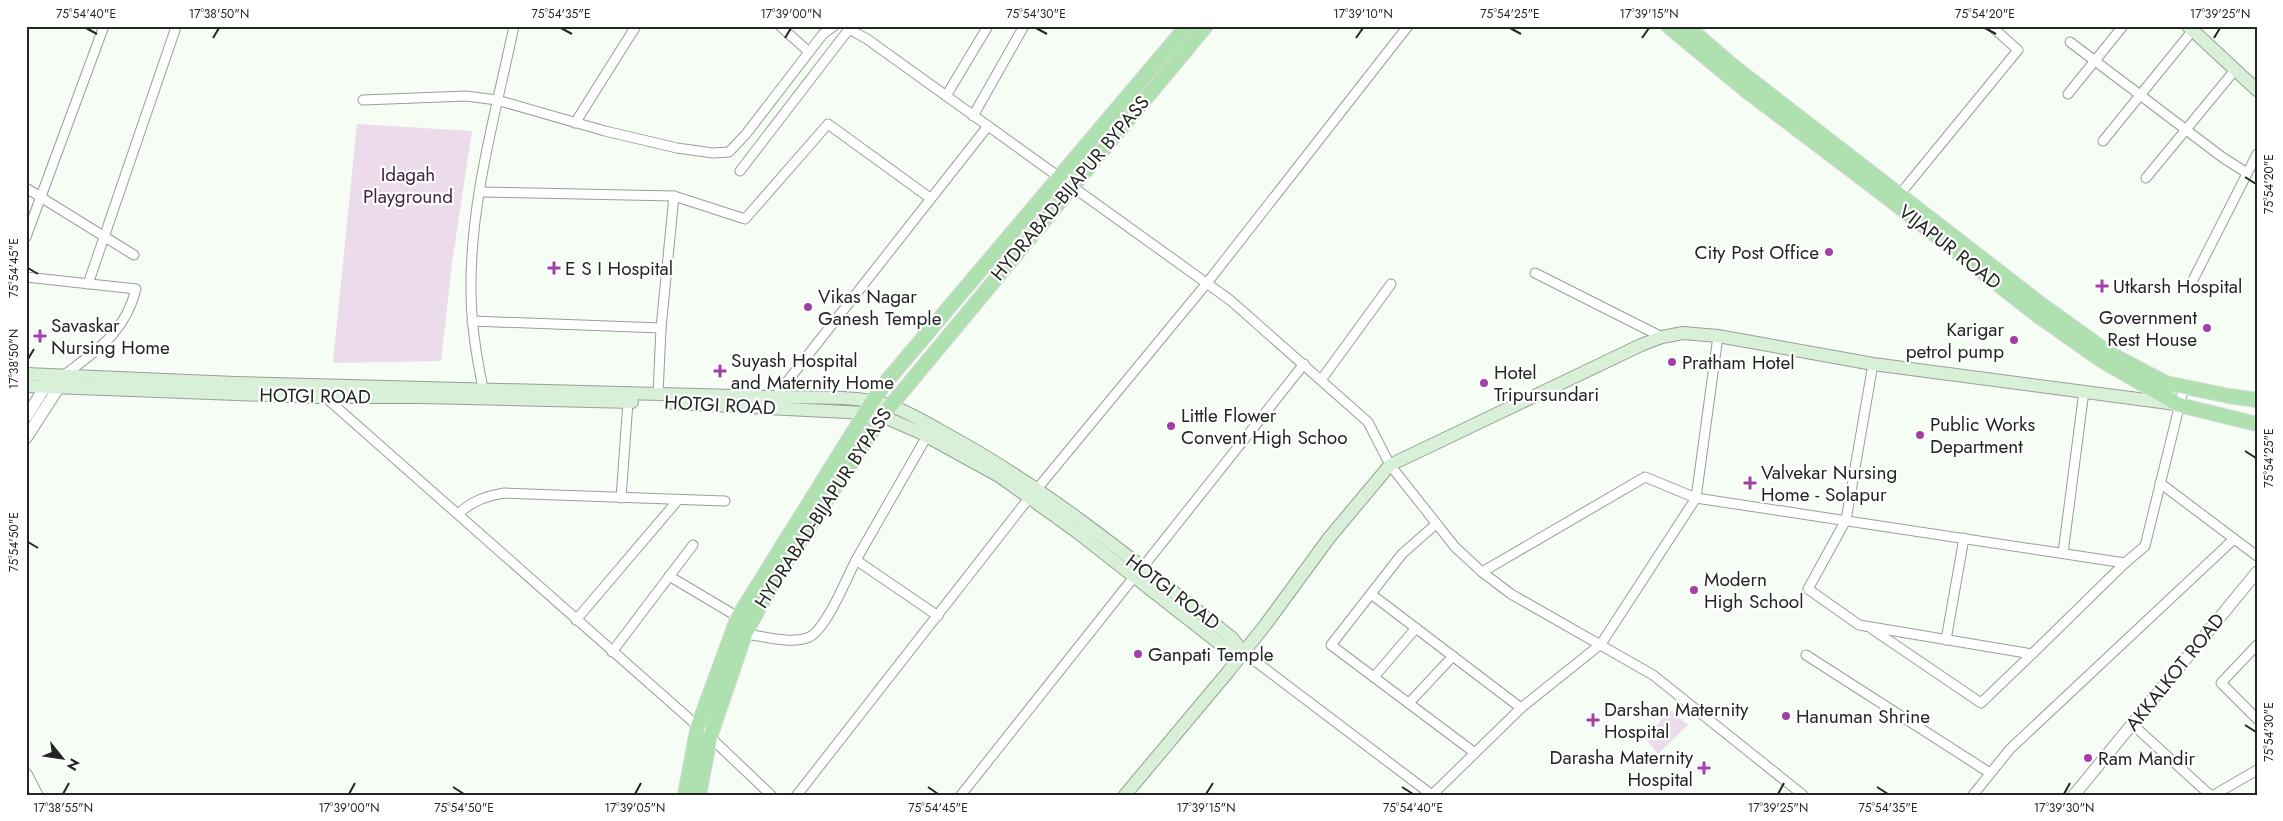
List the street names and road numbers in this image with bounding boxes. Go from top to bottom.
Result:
street label: HYDRABAD-BIJAPUR BYPASS [984,90,1156,286]
street label: VIJAPUR ROAD [1893,198,2007,296]
street label: HOTGI ROAD [259,382,371,410]
street label: HOTGI ROAD [664,389,776,421]
street label: HYDRABAD-BIJAPUR BYPASS [748,402,898,614]
street label: HOTGI ROAD [1120,548,1226,636]
street label: AKKALKOT ROAD [2119,607,2231,737]

